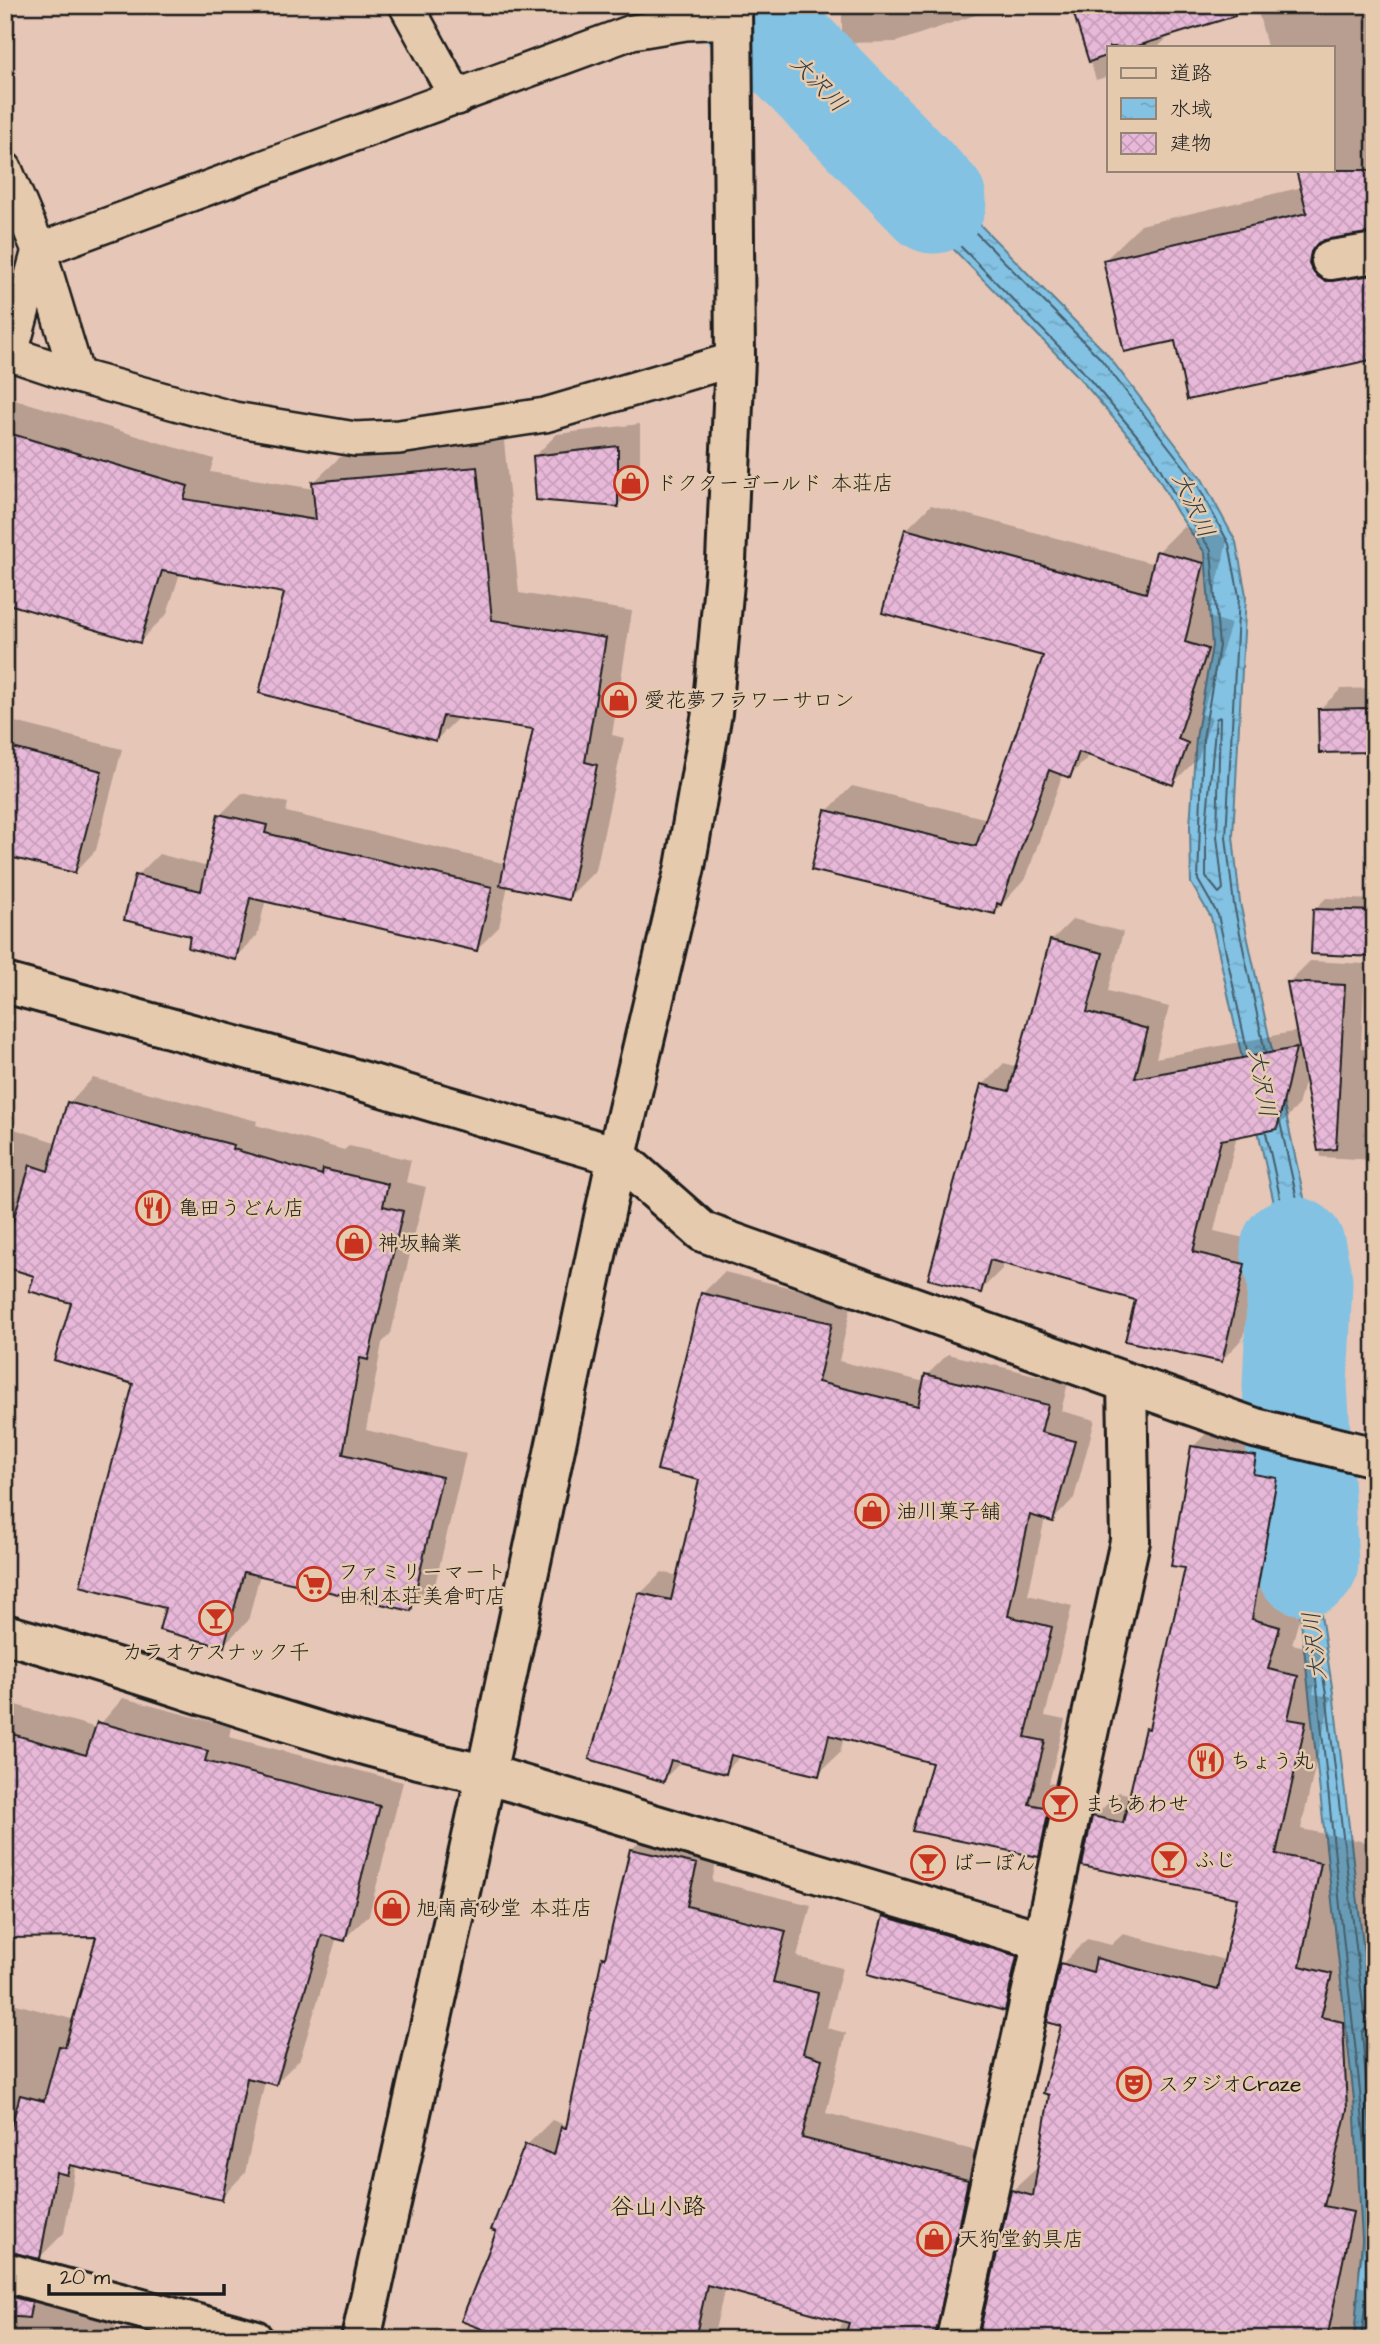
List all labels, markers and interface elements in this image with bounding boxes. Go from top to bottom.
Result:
legend [1107,46,1334,172]
water label: 大沢川 [783,48,854,120]
text: 道路 [1170,59,1212,88]
text: 水域 [1170,95,1212,124]
text: 建物 [1170,129,1212,158]
shop icon: ドクターゴールド 本荘店 [612,464,650,502]
water label: 大沢川 [1164,467,1222,543]
place label: ドクターゴールド 本荘店 [656,469,894,498]
shop icon: 愛花夢フラワーサロン [600,681,638,719]
place label: 愛花夢フラワーサロン [644,686,855,715]
water label: 大沢川 [1240,1046,1284,1120]
restaurant icon: 亀田うどん店 [134,1189,172,1227]
place label: 亀田うどん店 [178,1194,304,1223]
shop icon: 神坂輪業 [335,1224,373,1262]
place label: 神坂輪業 [378,1229,462,1258]
shop icon: 油川菓子舗 [853,1492,891,1530]
place label: 油川菓子舗 [896,1497,1001,1526]
place label: ファミリーマート 由利本荘美倉町店 [338,1558,506,1611]
supermarket icon: ファミリーマート 由利本荘美倉町店 [295,1565,333,1603]
bar icon: カラオケスナック千 [197,1599,235,1637]
water label: 大沢川 [1295,1610,1335,1682]
place label: カラオケスナック千 [122,1638,310,1667]
restaurant icon: ちょう丸 [1187,1742,1225,1780]
place label: ちょう丸 [1230,1747,1314,1776]
bar icon: まちあわせ [1041,1785,1079,1823]
place label: まちあわせ [1084,1790,1189,1819]
bar icon: ふじ [1150,1841,1188,1879]
bar icon: ばーぼん [909,1844,947,1882]
place label: ふじ [1194,1846,1236,1875]
place label: ばーぼん [953,1849,1036,1878]
shop icon: 旭南高砂堂 本荘店 [373,1889,411,1927]
place label: 旭南高砂堂 本荘店 [416,1894,592,1923]
theatre icon: スタジオCraze [1115,2065,1153,2103]
place label: スタジオCraze [1158,2070,1301,2099]
district label: 谷山小路 [610,2190,706,2224]
shop icon: 天狗堂釣具店 [915,2220,953,2258]
place label: 天狗堂釣具店 [958,2225,1084,2254]
scale bar [49,2253,224,2297]
text: 20 m [60,2263,111,2292]

